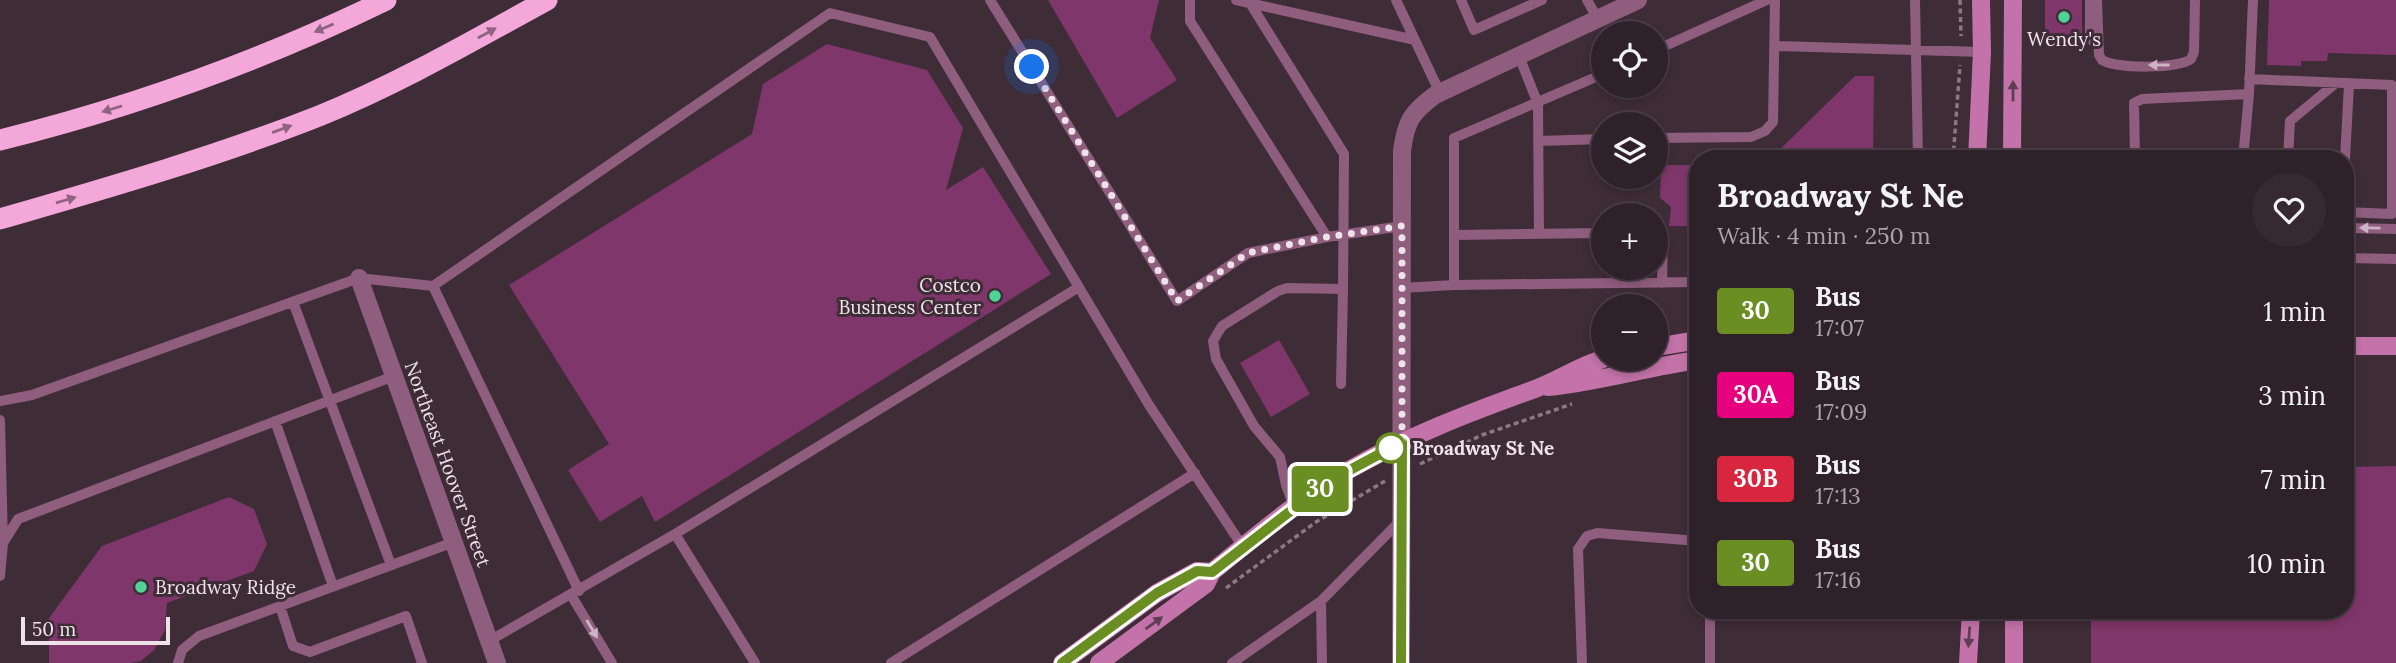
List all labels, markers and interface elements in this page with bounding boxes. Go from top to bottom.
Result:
marker: Wendy's [2056,9,2072,25]
map controls [1591,21,1668,371]
button: locate [1591,21,1668,98]
one-way arrow [314,23,335,34]
one-way arrow [478,27,497,39]
place label: Wendy's [2027,27,2101,51]
your location [1014,49,1049,84]
one-way arrow [2148,59,2170,71]
one-way arrow [2007,80,2018,102]
one-way arrow [101,104,122,114]
button: layers [1591,112,1668,189]
one-way arrow [271,124,292,135]
button: heart [2252,173,2326,247]
text: Broadway St Ne [1717,174,1964,216]
one-way arrow [55,195,76,205]
button: + [1591,203,1668,280]
text: Walk · 4 min · 250 m [1717,221,1930,250]
one-way arrow [2359,223,2381,234]
place label: Costco Business Center [839,273,982,319]
text: Bus [1815,280,1861,313]
marker: Costco Business Center [987,288,1003,304]
button: − [1591,294,1668,371]
text: 30 [1741,295,1770,326]
text: 1 min [2263,295,2326,328]
text: 17:07 [1815,313,1864,342]
street label: Northeast Hoover Street [400,358,497,571]
text: Bus [1815,364,1861,397]
text: 30A [1733,379,1778,410]
text: 3 min [2258,379,2326,412]
text: 17:09 [1815,397,1867,426]
marker: Broadway St Ne [1376,433,1406,463]
place label: Broadway St Ne [1412,436,1554,460]
text: Bus [1815,448,1861,481]
text: 30B [1733,463,1778,494]
text: 7 min [2261,463,2326,496]
line badge: 30 [1288,466,1352,512]
text: 30 [1306,473,1334,504]
text: 17:13 [1815,481,1861,510]
text: Bus [1815,532,1861,565]
text: 30 [1741,547,1770,578]
text: 10 min [2247,547,2326,580]
text: 17:16 [1815,565,1861,594]
place label: Broadway Ridge [155,575,296,599]
marker: Broadway Ridge [133,579,149,595]
scale bar [21,614,170,646]
one-way arrow [1145,616,1163,630]
text: 50 m [32,617,76,641]
one-way arrow [586,620,598,639]
one-way arrow [1964,626,1975,648]

